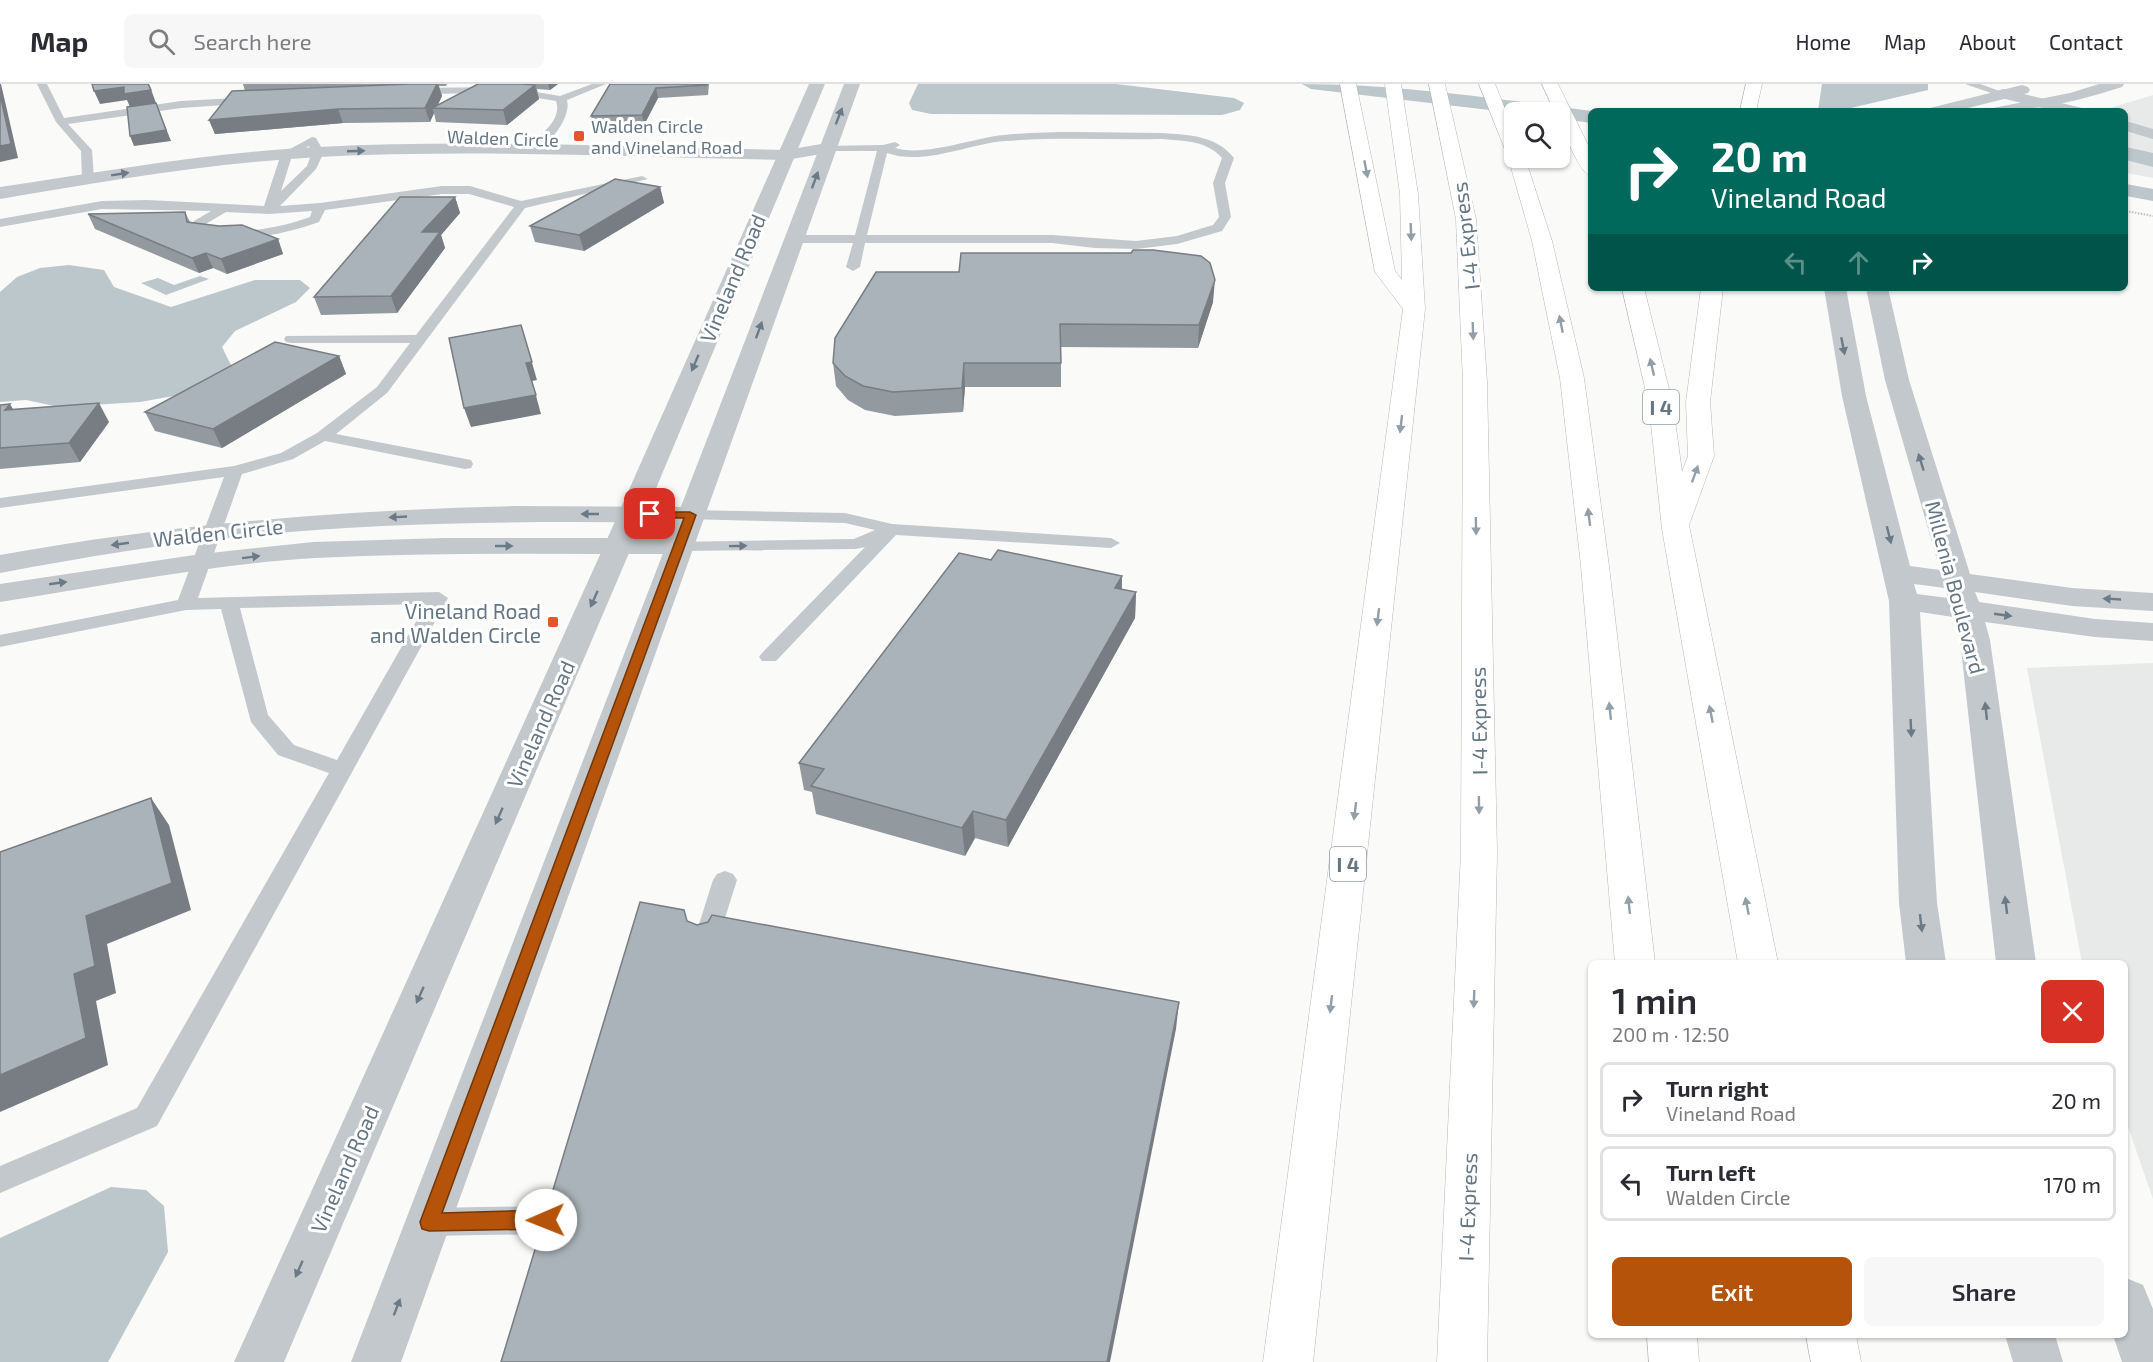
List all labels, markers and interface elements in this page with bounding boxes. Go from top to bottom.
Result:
search box [124,14,544,68]
text: Map [30,24,88,58]
icon: search [145,25,178,58]
text: Search here [193,28,312,54]
text: Home [1795,29,1851,54]
text: Map [1884,29,1926,54]
text: About [1959,29,2016,54]
text: Contact [2049,29,2123,54]
map controls [1504,102,1570,168]
button: search [1504,102,1570,168]
one-way arrow [835,107,844,125]
place label: Walden Circle and Vineland Road [591,115,742,158]
street label: Walden Circle [447,125,559,151]
marker: Walden Circle and Vineland Road [572,129,586,143]
text: 20 m [1711,130,1808,180]
icon: right [1612,132,1690,210]
one-way arrow [346,146,365,155]
one-way arrow [1361,159,1370,178]
one-way arrow [111,170,130,179]
one-way arrow [810,171,820,189]
street label: I-4 Express [1446,181,1484,291]
text: Vineland Road [1711,181,1887,213]
street label: Vineland Road [694,210,770,346]
one-way arrow [1406,222,1415,241]
icon: left [1779,246,1812,279]
icon: ahead [1842,246,1875,279]
icon: right [1905,246,1938,279]
one-way arrow [1556,314,1565,333]
one-way arrow [755,321,765,339]
one-way arrow [1469,321,1478,340]
one-way arrow [1839,337,1848,356]
one-way arrow [691,354,700,371]
one-way arrow [1647,358,1657,377]
road number: I 4 [1643,390,1679,424]
one-way arrow [1396,414,1406,433]
one-way arrow [1916,453,1926,471]
one-way arrow [1691,465,1701,483]
pin [624,488,675,539]
icon: arrive [633,497,666,530]
street label: Millenia Boulevard [1921,498,1991,676]
one-way arrow [1585,507,1594,526]
one-way arrow [581,509,600,519]
street label: Walden Circle [152,513,284,551]
one-way arrow [389,513,408,522]
one-way arrow [1472,516,1481,535]
one-way arrow [1885,526,1895,544]
one-way arrow [111,539,130,548]
one-way arrow [494,541,513,551]
one-way arrow [728,541,747,551]
one-way arrow [241,552,260,562]
one-way arrow [48,579,67,588]
one-way arrow [590,591,599,608]
one-way arrow [2103,595,2122,604]
place label: Vineland Road and Walden Circle [370,598,541,647]
one-way arrow [1373,608,1383,627]
one-way arrow [1994,610,2013,619]
marker: Vineland Road and Walden Circle [546,615,560,629]
street label: Vineland Road [501,657,579,791]
street label: I-4 Express [1465,667,1491,775]
one-way arrow [1605,701,1615,720]
one-way arrow [1981,702,1991,721]
one-way arrow [1706,704,1715,723]
one-way arrow [1907,719,1916,738]
one-way arrow [1474,795,1484,814]
one-way arrow [1350,801,1359,820]
one-way arrow [494,808,504,826]
road number: I 4 [1330,847,1366,881]
one-way arrow [1624,895,1634,914]
one-way arrow [1742,896,1751,915]
one-way arrow [2002,896,2011,915]
one-way arrow [1916,914,1926,933]
text: 1 min [1612,978,1697,1021]
button: close [2041,980,2104,1043]
one-way arrow [416,986,425,1003]
one-way arrow [1470,990,1479,1009]
one-way arrow [1327,995,1336,1014]
text: 200 m · 12:50 [1612,1022,1730,1046]
text: Turn right [1666,1075,1768,1101]
icon: right [1615,1083,1648,1116]
text: 20 m [2051,1087,2101,1113]
text: Vineland Road [1666,1101,1796,1125]
street label: Vineland Road [305,1102,383,1236]
street label: I-4 Express [1453,1152,1481,1262]
text: Turn left [1666,1159,1755,1185]
icon: left [1615,1167,1648,1200]
text: 170 m [2044,1171,2101,1197]
text: Walden Circle [1666,1185,1791,1209]
position arrow [514,1188,578,1252]
button: Exit [1612,1257,1852,1326]
button: Share [1864,1257,2104,1326]
one-way arrow [295,1261,304,1278]
one-way arrow [393,1298,402,1316]

